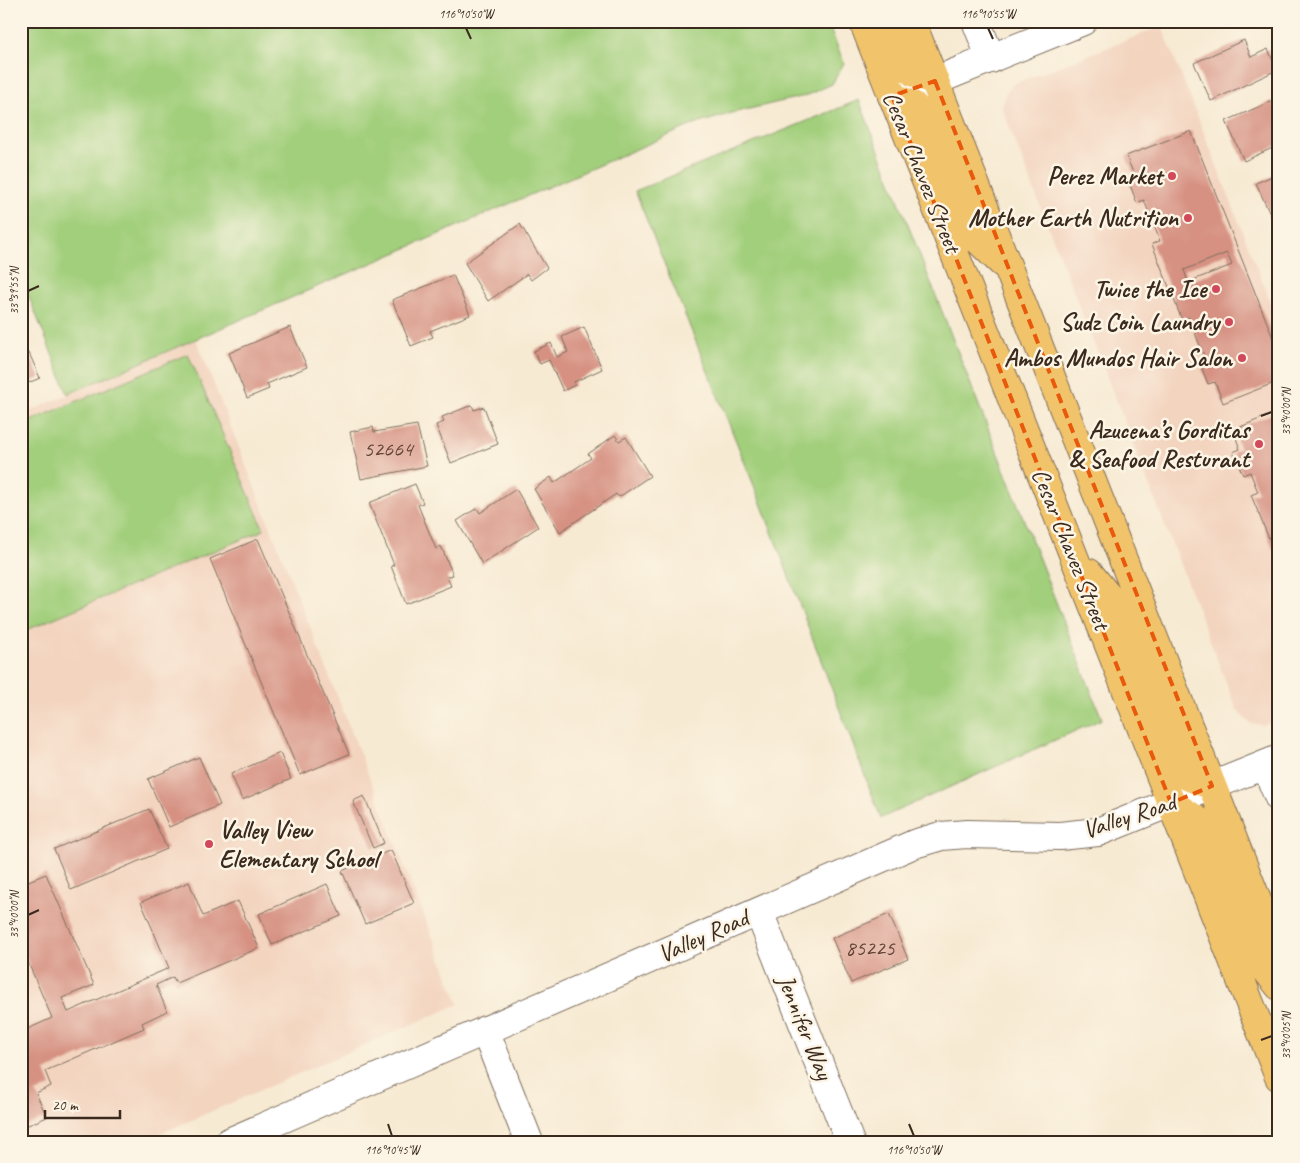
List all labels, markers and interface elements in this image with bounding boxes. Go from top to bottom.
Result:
text: 116°10'50"W [439,6,495,22]
text: 116°10'55"W [961,6,1017,22]
street label: Cesar Chavez Street [875,87,970,260]
place label: Perez Market [1047,160,1165,192]
marker: Perez Market [1166,170,1178,182]
place label: Mother Earth Nutrition [968,202,1180,234]
marker: Mother Earth Nutrition [1182,212,1194,224]
text: 33°39'55"N [6,266,22,315]
place label: Twice the Ice [1093,273,1209,305]
marker: Twice the Ice [1210,283,1222,295]
place label: Sudz Coin Laundry [1060,306,1221,338]
marker: Sudz Coin Laundry [1223,316,1235,328]
place label: Ambos Mundos Hair Salon [1004,342,1234,374]
marker: Ambos Mundos Hair Salon [1236,352,1248,364]
text: 33°40'00"N [1278,387,1294,436]
place label: Azucena’s Gorditas & Seafood Resturant [1069,414,1252,475]
house number: 52664 [363,435,415,463]
marker: Azucena’s Gorditas & Seafood Resturant [1253,438,1265,450]
street label: Cesar Chavez Street [1024,464,1119,637]
street label: Valley Road [1078,785,1183,846]
place label: Valley View Elementary School [219,814,382,875]
marker: Valley View Elementary School [203,838,215,850]
text: 33°40'00"N [6,890,22,939]
street label: Valley Road [653,900,757,970]
house number: 85225 [845,934,896,962]
street label: Jennifer Way [769,969,841,1086]
text: 33°40'05"N [1278,1011,1294,1060]
scale bar [45,1088,120,1120]
text: 20 m [52,1096,79,1115]
text: 116°10'45"W [365,1142,421,1158]
text: 116°10'50"W [887,1142,943,1158]

